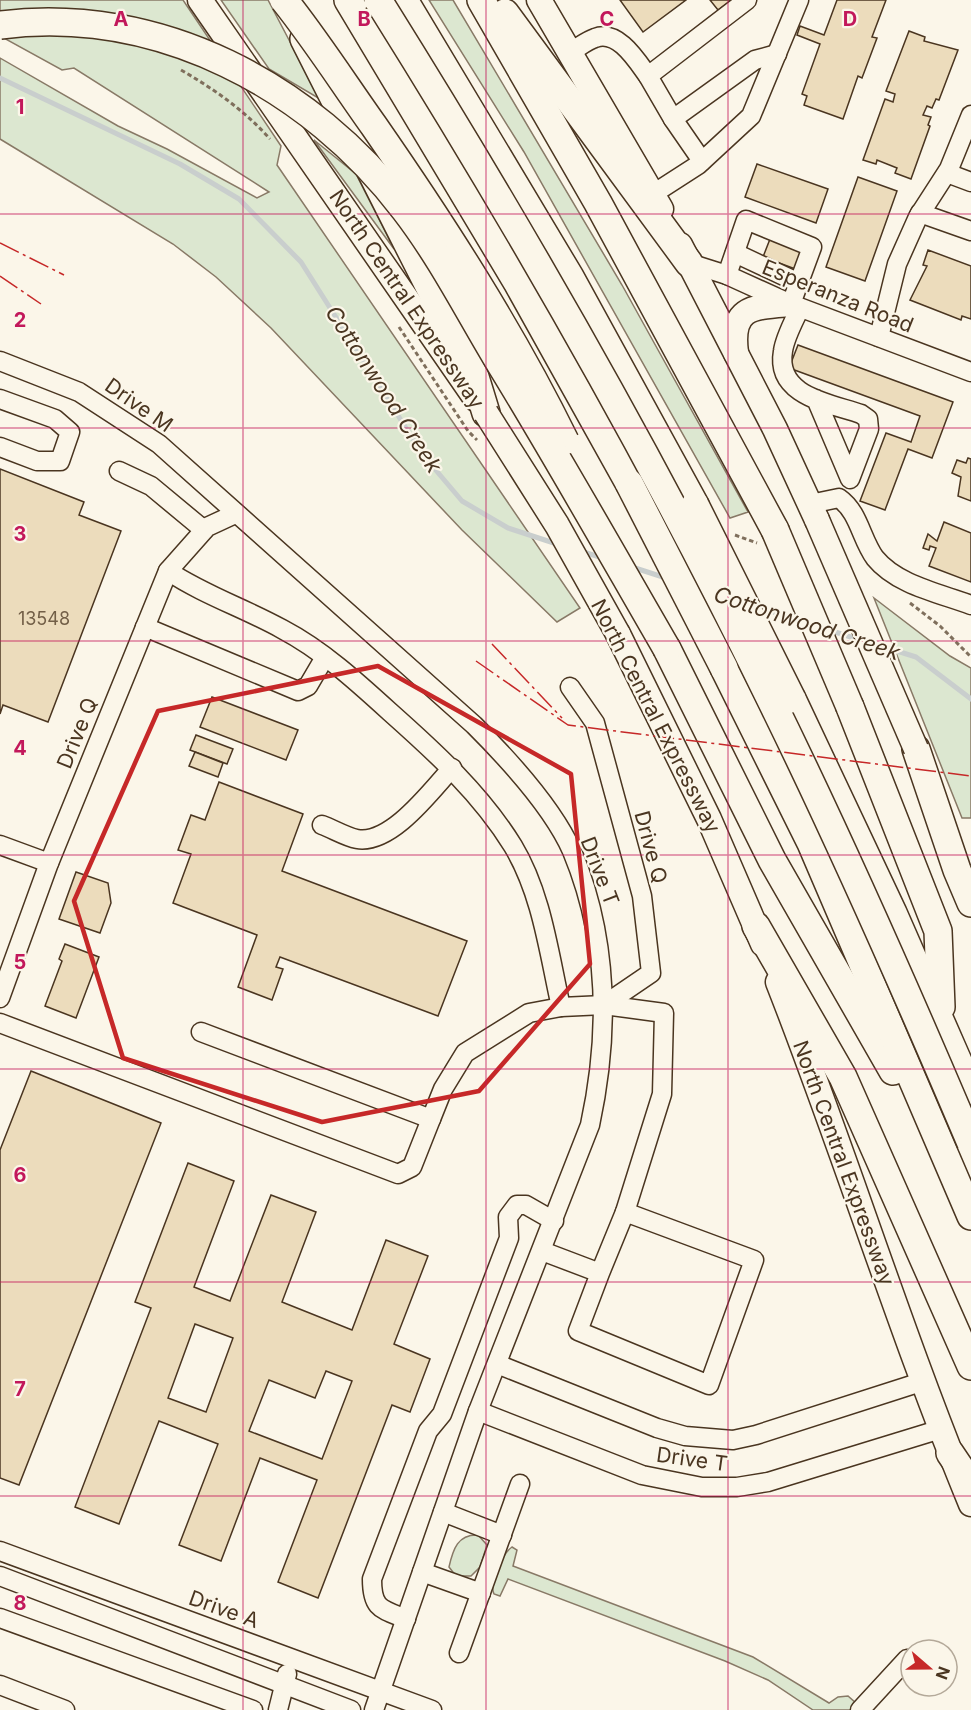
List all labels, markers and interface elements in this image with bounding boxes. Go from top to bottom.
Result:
text: A [114,7,129,31]
text: B [357,7,371,31]
text: C [600,7,614,31]
text: D [843,7,857,31]
text: 1 [16,95,24,119]
street label: North Central Expressway [324,185,490,413]
street label: Esperanza Road [759,254,917,338]
water label: Cottonwood Creek [320,300,448,478]
text: 2 [14,308,26,332]
street label: Drive M [100,373,178,437]
text: 3 [14,522,26,546]
water label: Cottonwood Creek [711,581,904,666]
street label: North Central Expressway [586,595,726,837]
house number: 13548 [18,608,70,629]
street label: Drive Q [52,694,102,772]
text: 4 [13,736,27,760]
street label: Drive Q [629,808,673,886]
street label: Drive T [576,833,624,909]
text: 5 [14,950,26,974]
street label: North Central Expressway [788,1037,900,1289]
text: 6 [14,1163,27,1187]
text: 7 [14,1377,26,1401]
street label: Drive T [655,1442,729,1476]
street label: Drive A [186,1585,262,1633]
text: 8 [13,1591,27,1615]
north arrow [899,1638,959,1698]
text: N [932,1664,955,1682]

